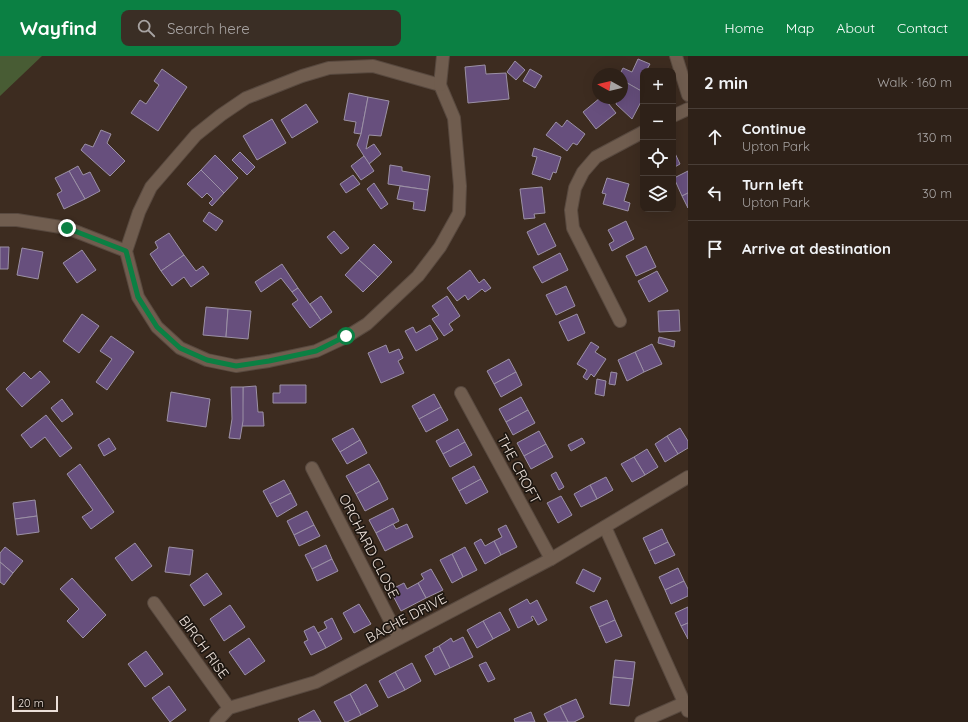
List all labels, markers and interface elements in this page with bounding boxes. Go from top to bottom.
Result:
search box [121,10,401,46]
text: Wayfind [20,16,97,40]
icon: search [135,17,157,39]
text: Search here [167,19,250,38]
text: Home [725,19,764,37]
text: Map [786,19,814,37]
text: About [836,19,875,37]
text: Contact [897,19,948,37]
north arrow [592,68,628,104]
map controls [640,68,676,212]
button: + [640,68,676,104]
text: 2 min [704,72,748,93]
text: Walk · 160 m [877,74,952,90]
button: − [640,104,676,140]
text: Continue [742,119,806,138]
icon: ahead [704,126,726,148]
text: 130 m [917,129,952,145]
text: Upton Park [742,138,810,154]
button: locate [640,140,676,176]
text: Turn left [742,175,804,194]
button: layers [640,176,676,212]
icon: left [704,182,726,204]
text: 30 m [922,185,952,201]
text: Upton Park [742,194,810,210]
route end [58,219,76,237]
icon: arrive [704,238,726,260]
text: Arrive at destination [742,239,891,258]
route start [337,327,355,345]
street label: THE CROFT [493,431,545,507]
street label: ORCHARD CLOSE [335,491,403,601]
street label: BACHE DRIVE [362,589,450,647]
street label: BIRCH RISE [175,612,233,682]
scale bar [12,694,58,713]
text: 20 m [18,696,44,710]

